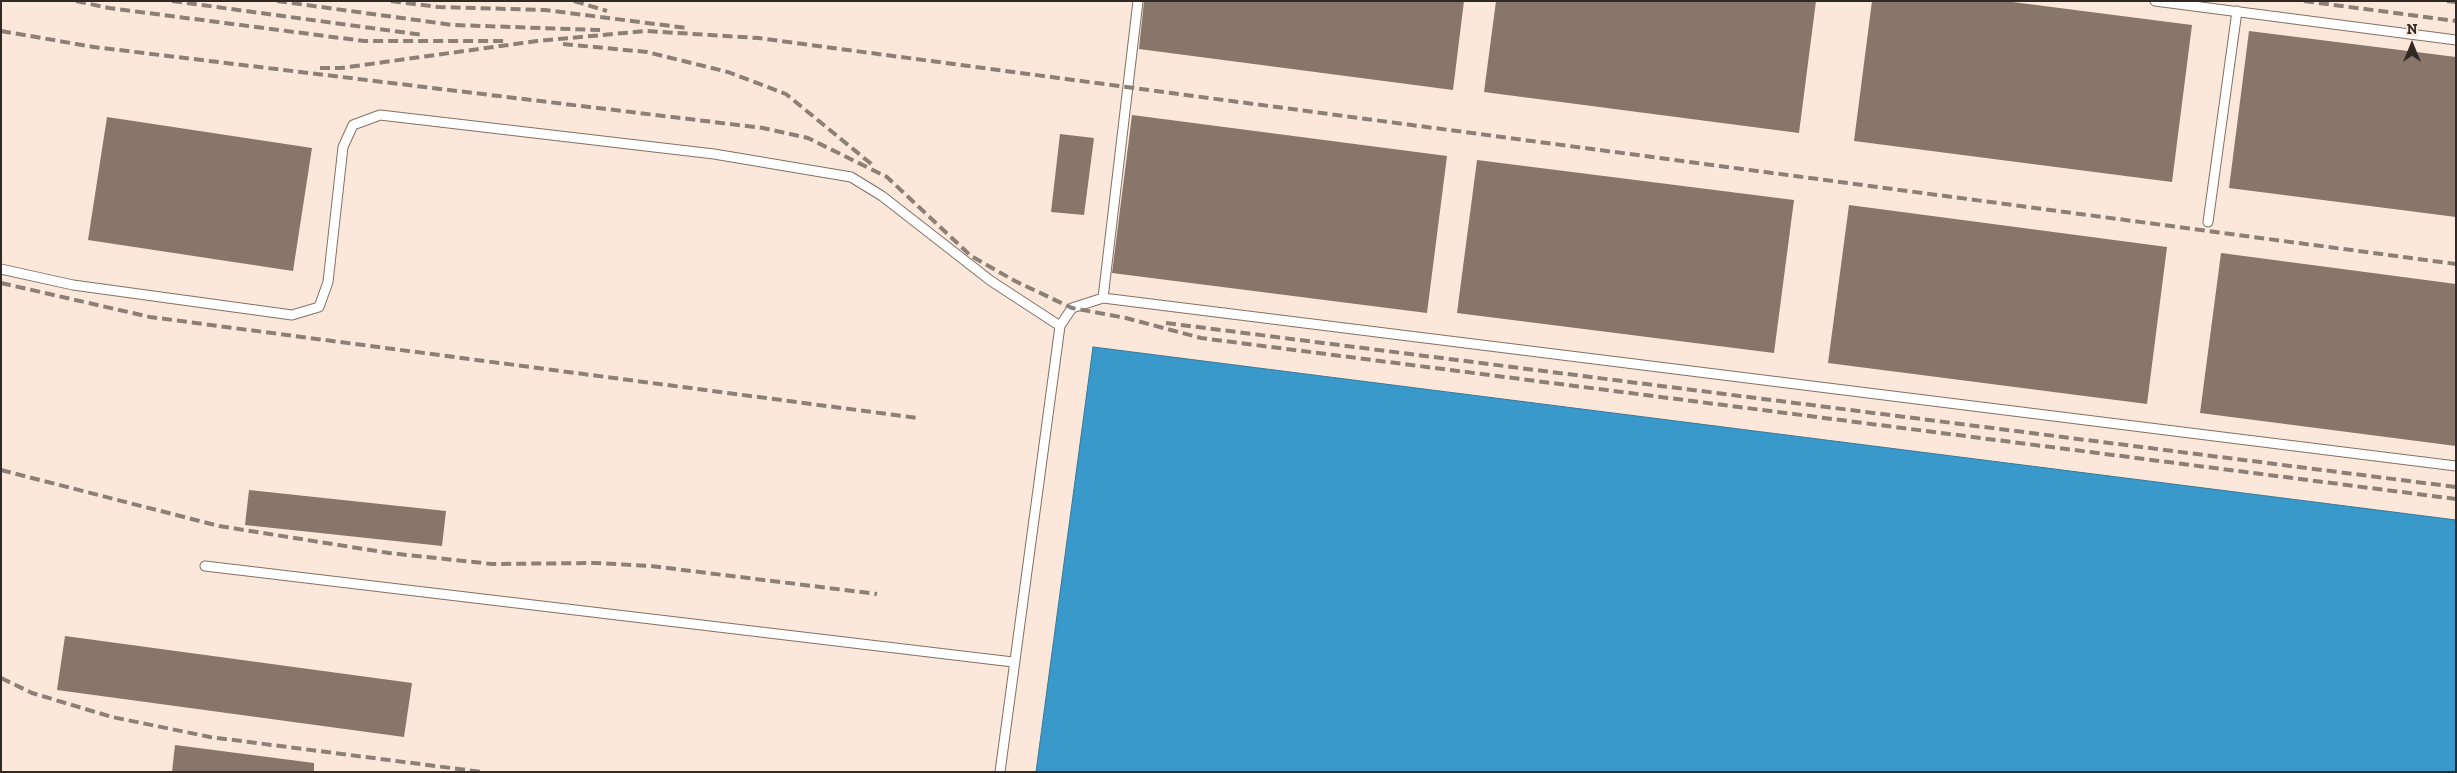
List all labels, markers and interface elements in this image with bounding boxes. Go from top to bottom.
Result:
north arrow [2387,20,2437,70]
text: N [2407,21,2417,38]

